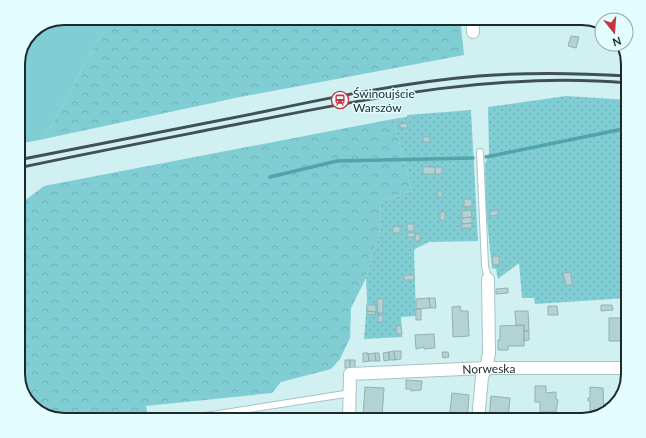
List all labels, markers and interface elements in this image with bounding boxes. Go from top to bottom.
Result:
north arrow [594,12,634,52]
text: N [611,35,623,49]
place label: Świnoujście Warszów [353,86,415,115]
station icon: Świnoujście Warszów [330,90,350,110]
street label: Norweska [462,361,515,377]

